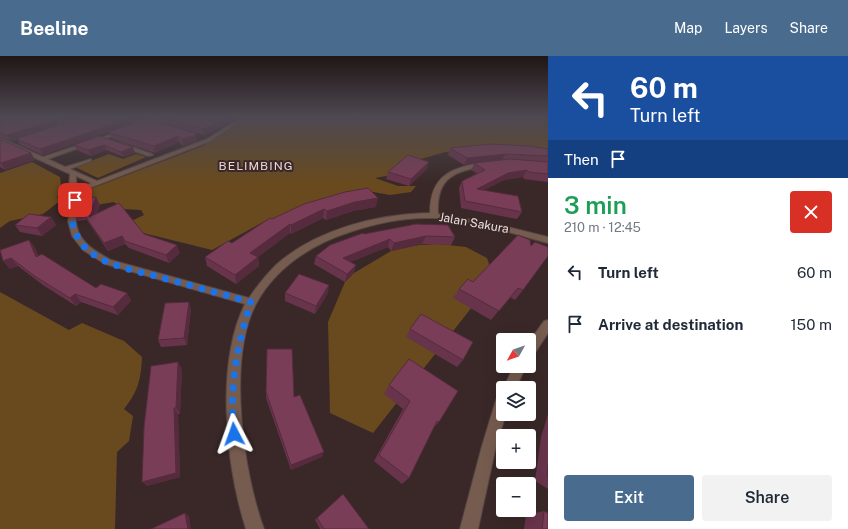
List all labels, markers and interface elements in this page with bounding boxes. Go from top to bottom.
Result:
text: Beeline [20,17,89,39]
text: Map [674,20,702,36]
text: Layers [724,20,768,36]
text: Share [790,20,828,36]
text: 60 m [630,71,698,104]
icon: left [564,72,616,124]
text: Turn left [630,105,700,126]
icon: arrive [607,148,629,170]
text: Then [564,151,599,168]
district label: BELIMBING [219,159,293,173]
pin [58,183,92,217]
icon: arrive [64,189,86,211]
text: 3 min [564,191,627,219]
button: close [790,191,832,233]
street label: Jalan Sakura [438,210,510,236]
text: 210 m · 12:45 [564,220,641,235]
icon: left [564,261,586,283]
text: Turn left [598,264,659,281]
text: 60 m [797,264,832,281]
icon: arrive [564,313,586,335]
text: Arrive at destination [598,316,743,333]
text: 150 m [790,316,832,333]
north arrow [496,333,536,373]
map controls [496,333,536,517]
button: layers [496,381,536,421]
position arrow [213,413,255,455]
button: + [496,429,536,469]
button: Exit [564,475,694,521]
button: Share [702,475,832,521]
button: − [496,477,536,517]

